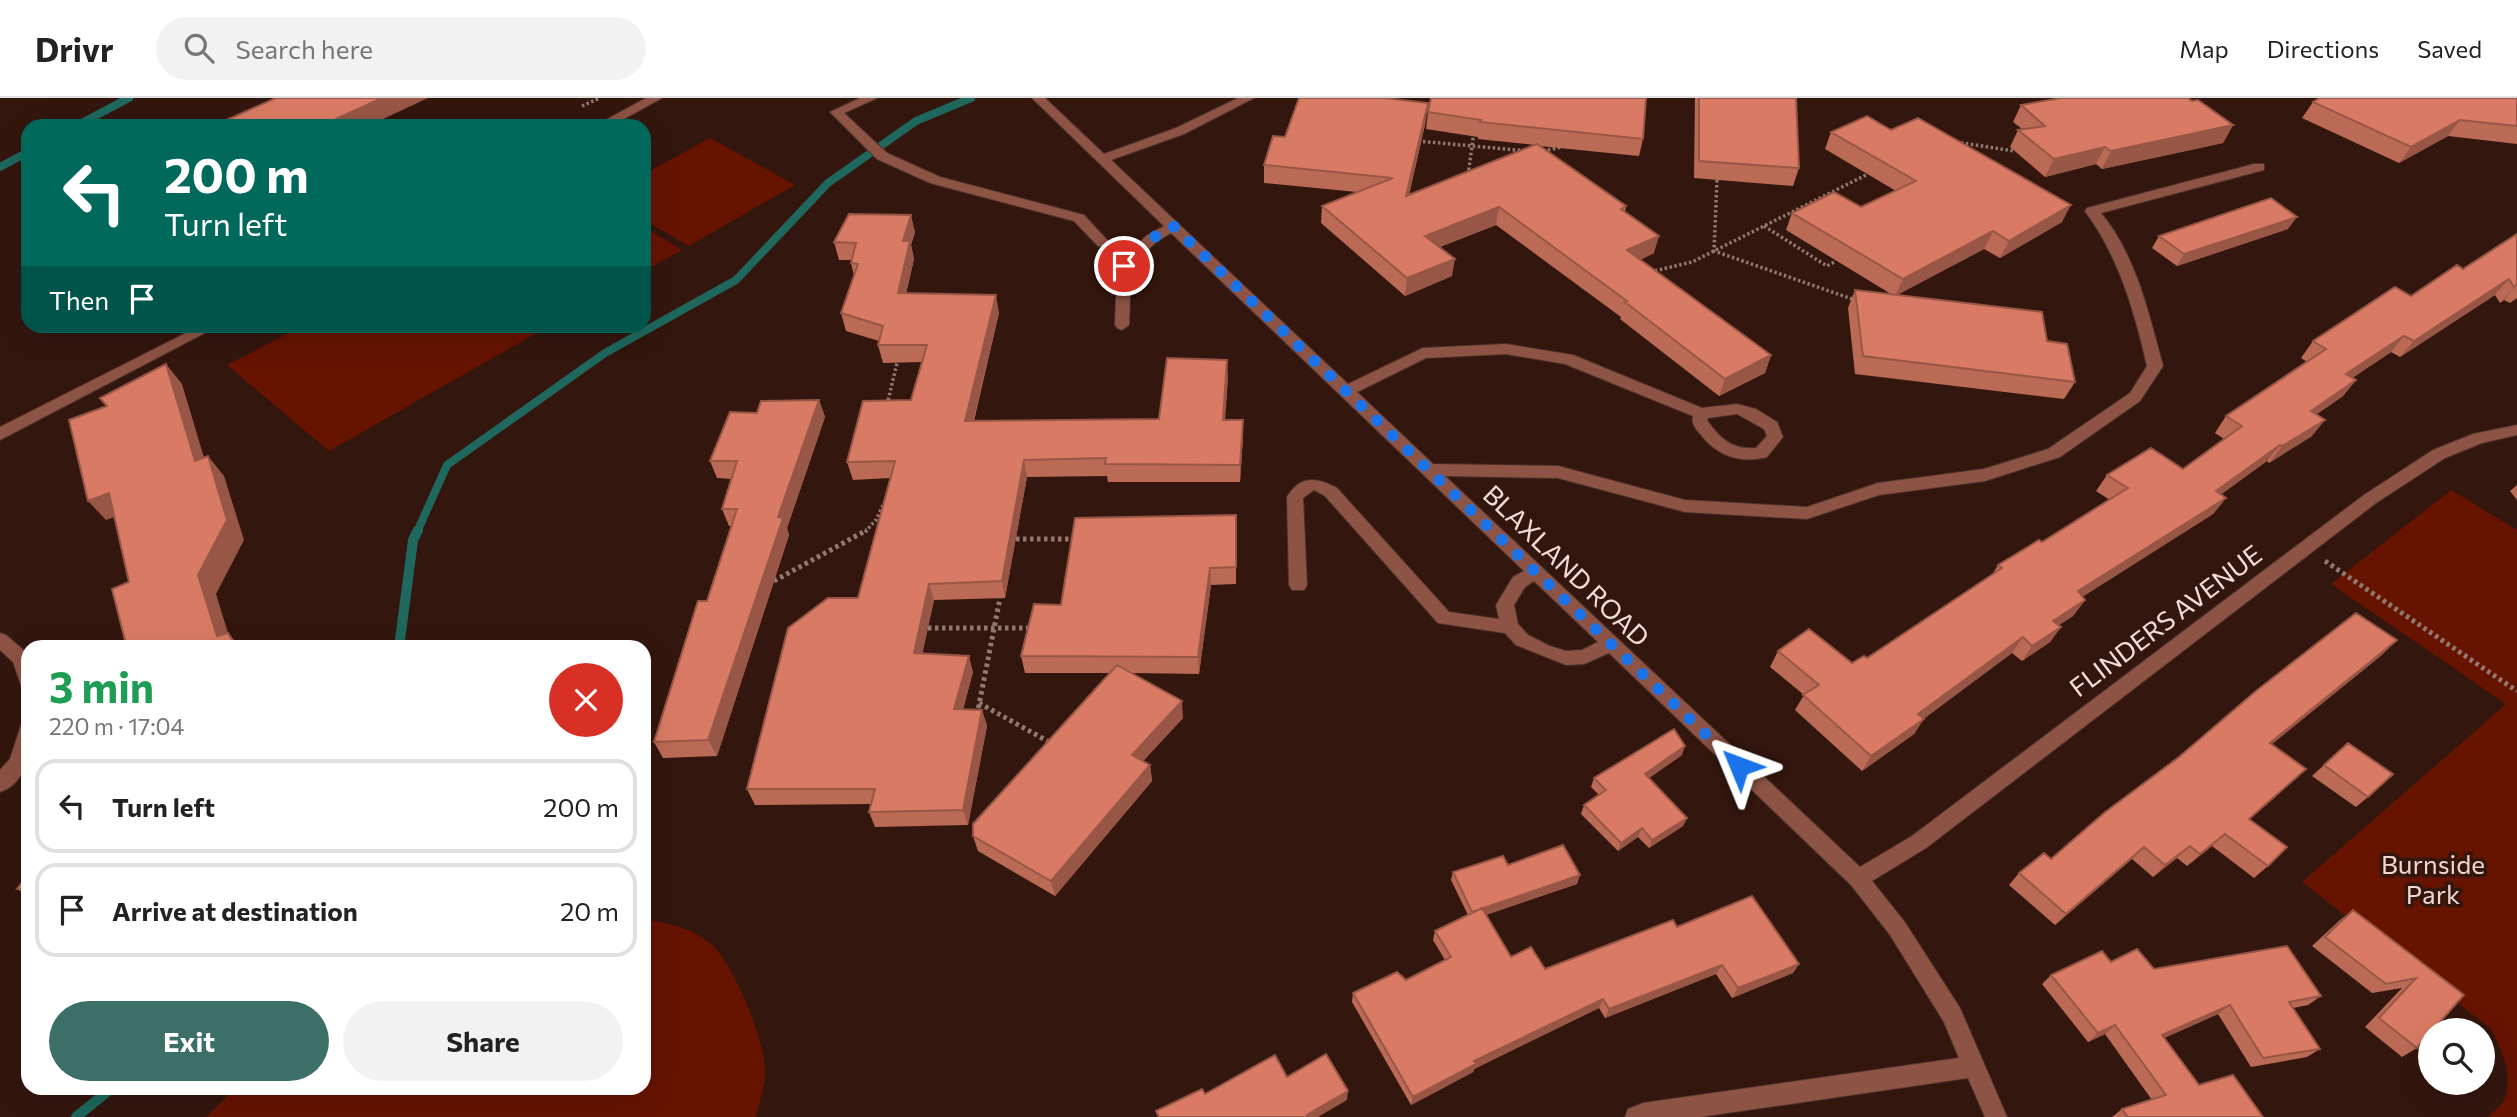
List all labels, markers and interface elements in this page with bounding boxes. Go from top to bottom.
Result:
search box [156,17,646,80]
text: Drivr [35,28,114,69]
icon: search [180,29,218,67]
text: Search here [236,33,373,64]
text: Map [2179,34,2229,63]
text: Directions [2267,34,2379,63]
text: Saved [2417,34,2482,63]
text: 200 m [164,143,309,203]
icon: left [49,147,140,238]
text: Turn left [164,203,288,243]
pin [1094,236,1154,296]
icon: arrive [1105,247,1143,285]
icon: arrive [123,280,161,318]
text: Then [49,284,109,315]
street label: BLAXLAND ROAD [1478,478,1656,652]
street label: FLINDERS AVENUE [2063,538,2267,702]
text: 3 min [49,660,154,712]
button: close [549,663,623,737]
text: 220 m · 17:04 [49,712,184,740]
position arrow [1702,729,1776,803]
icon: left [53,787,91,825]
text: Turn left [112,791,215,822]
text: 200 m [543,791,619,822]
park label: Burnside Park [2381,848,2485,909]
icon: arrive [53,891,91,929]
text: Arrive at destination [112,895,358,926]
text: 20 m [560,895,619,926]
button: Exit [49,1001,329,1081]
button: Share [343,1001,623,1081]
map controls [2418,1018,2495,1095]
button: search [2418,1018,2495,1095]

